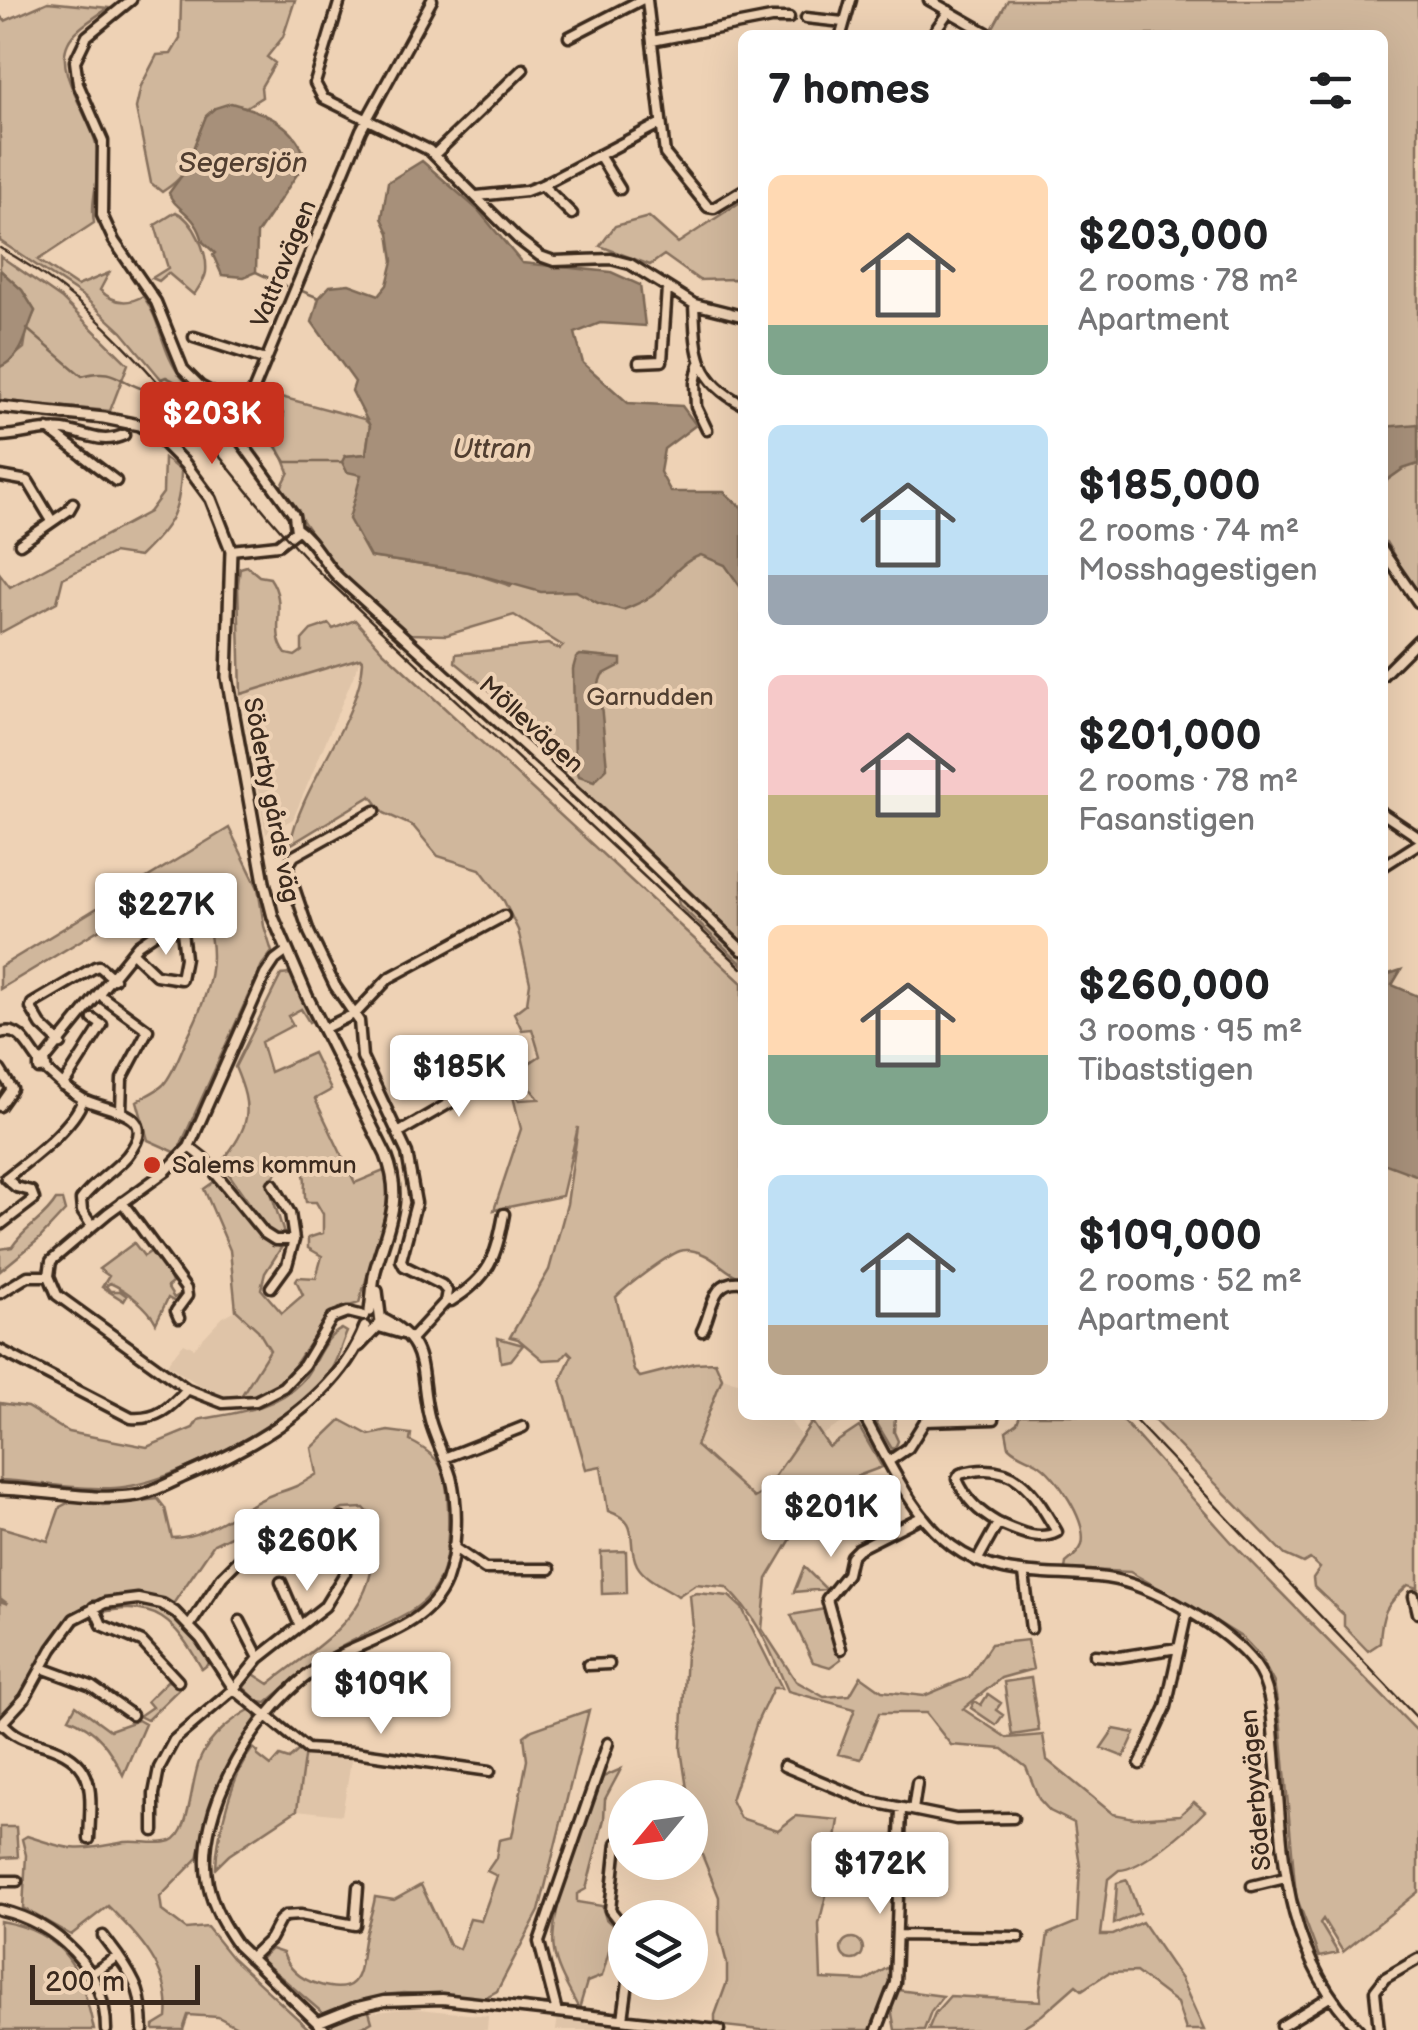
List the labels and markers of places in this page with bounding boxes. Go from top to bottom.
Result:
pin: $203K [142,382,282,467]
pin: $227K [96,873,236,958]
pin: $185K [389,1035,529,1120]
place label: Salems kommun [172,1150,357,1181]
marker: Salems kommun [141,1154,163,1176]
pin: $201K [761,1475,901,1560]
pin: $260K [237,1509,377,1594]
pin: $109K [311,1652,451,1737]
pin: $172K [810,1832,950,1917]

